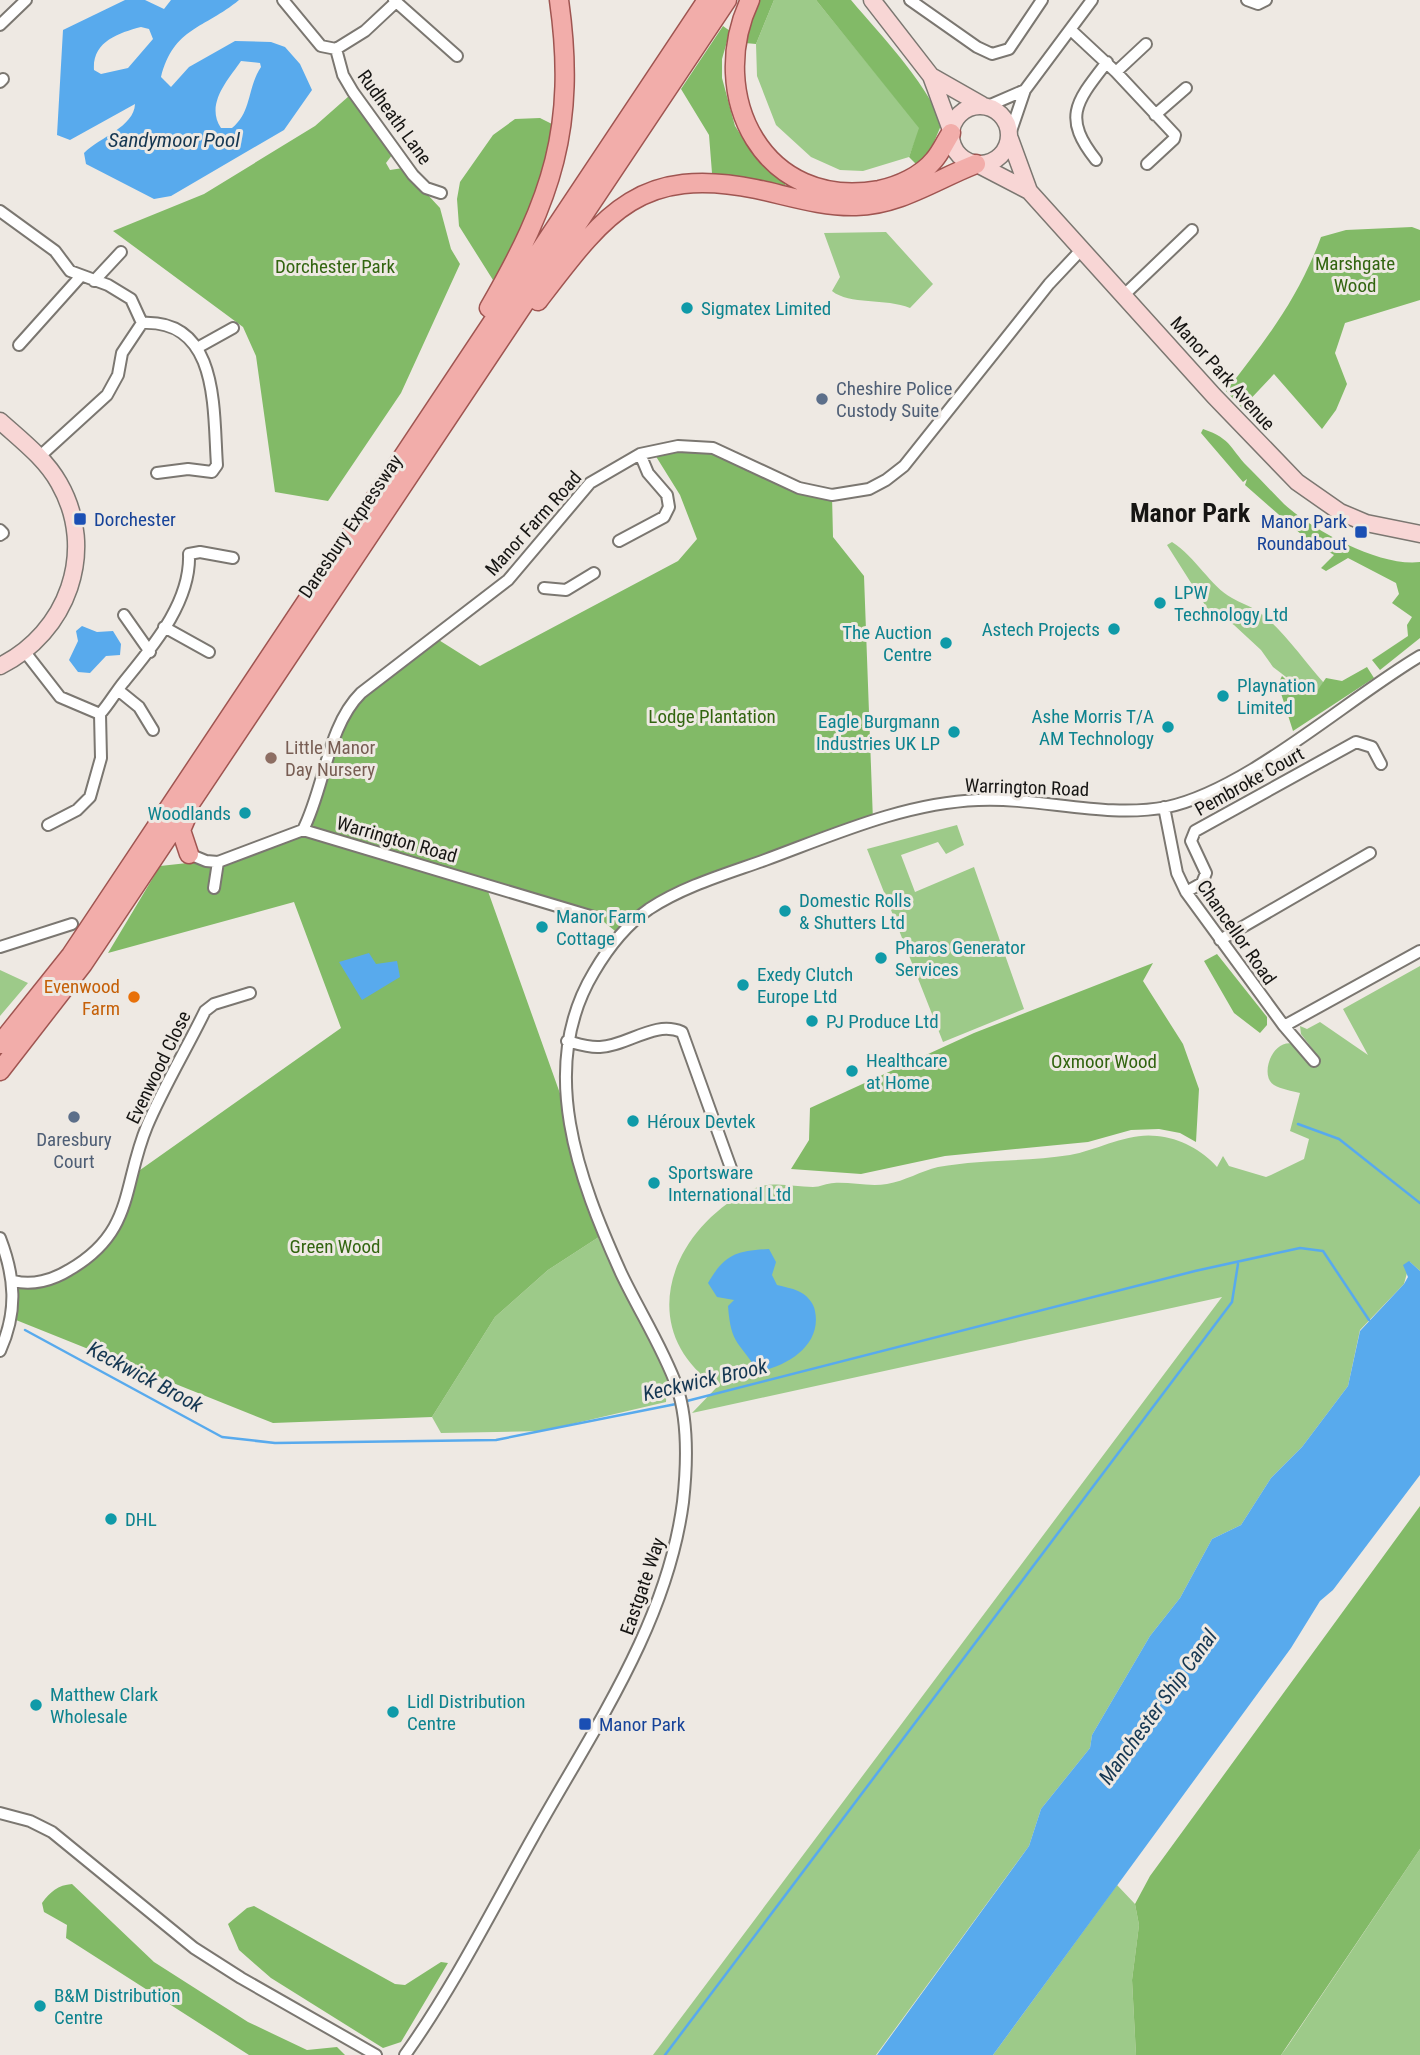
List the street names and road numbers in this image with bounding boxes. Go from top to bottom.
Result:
street label: Rudheath Lane [353,66,437,169]
street label: Manor Park Avenue [1165,312,1280,435]
street label: Daresbury Expressway [294,450,407,602]
street label: Manor Farm Road [480,466,586,580]
street label: Pembroke Court [1191,742,1308,821]
street label: Warrington Road [964,774,1090,801]
street label: Warrington Road [334,811,460,868]
street label: Chancellor Road [1192,876,1281,989]
street label: Evenwood Close [121,1007,196,1127]
street label: Eastgate Way [615,1534,670,1638]

